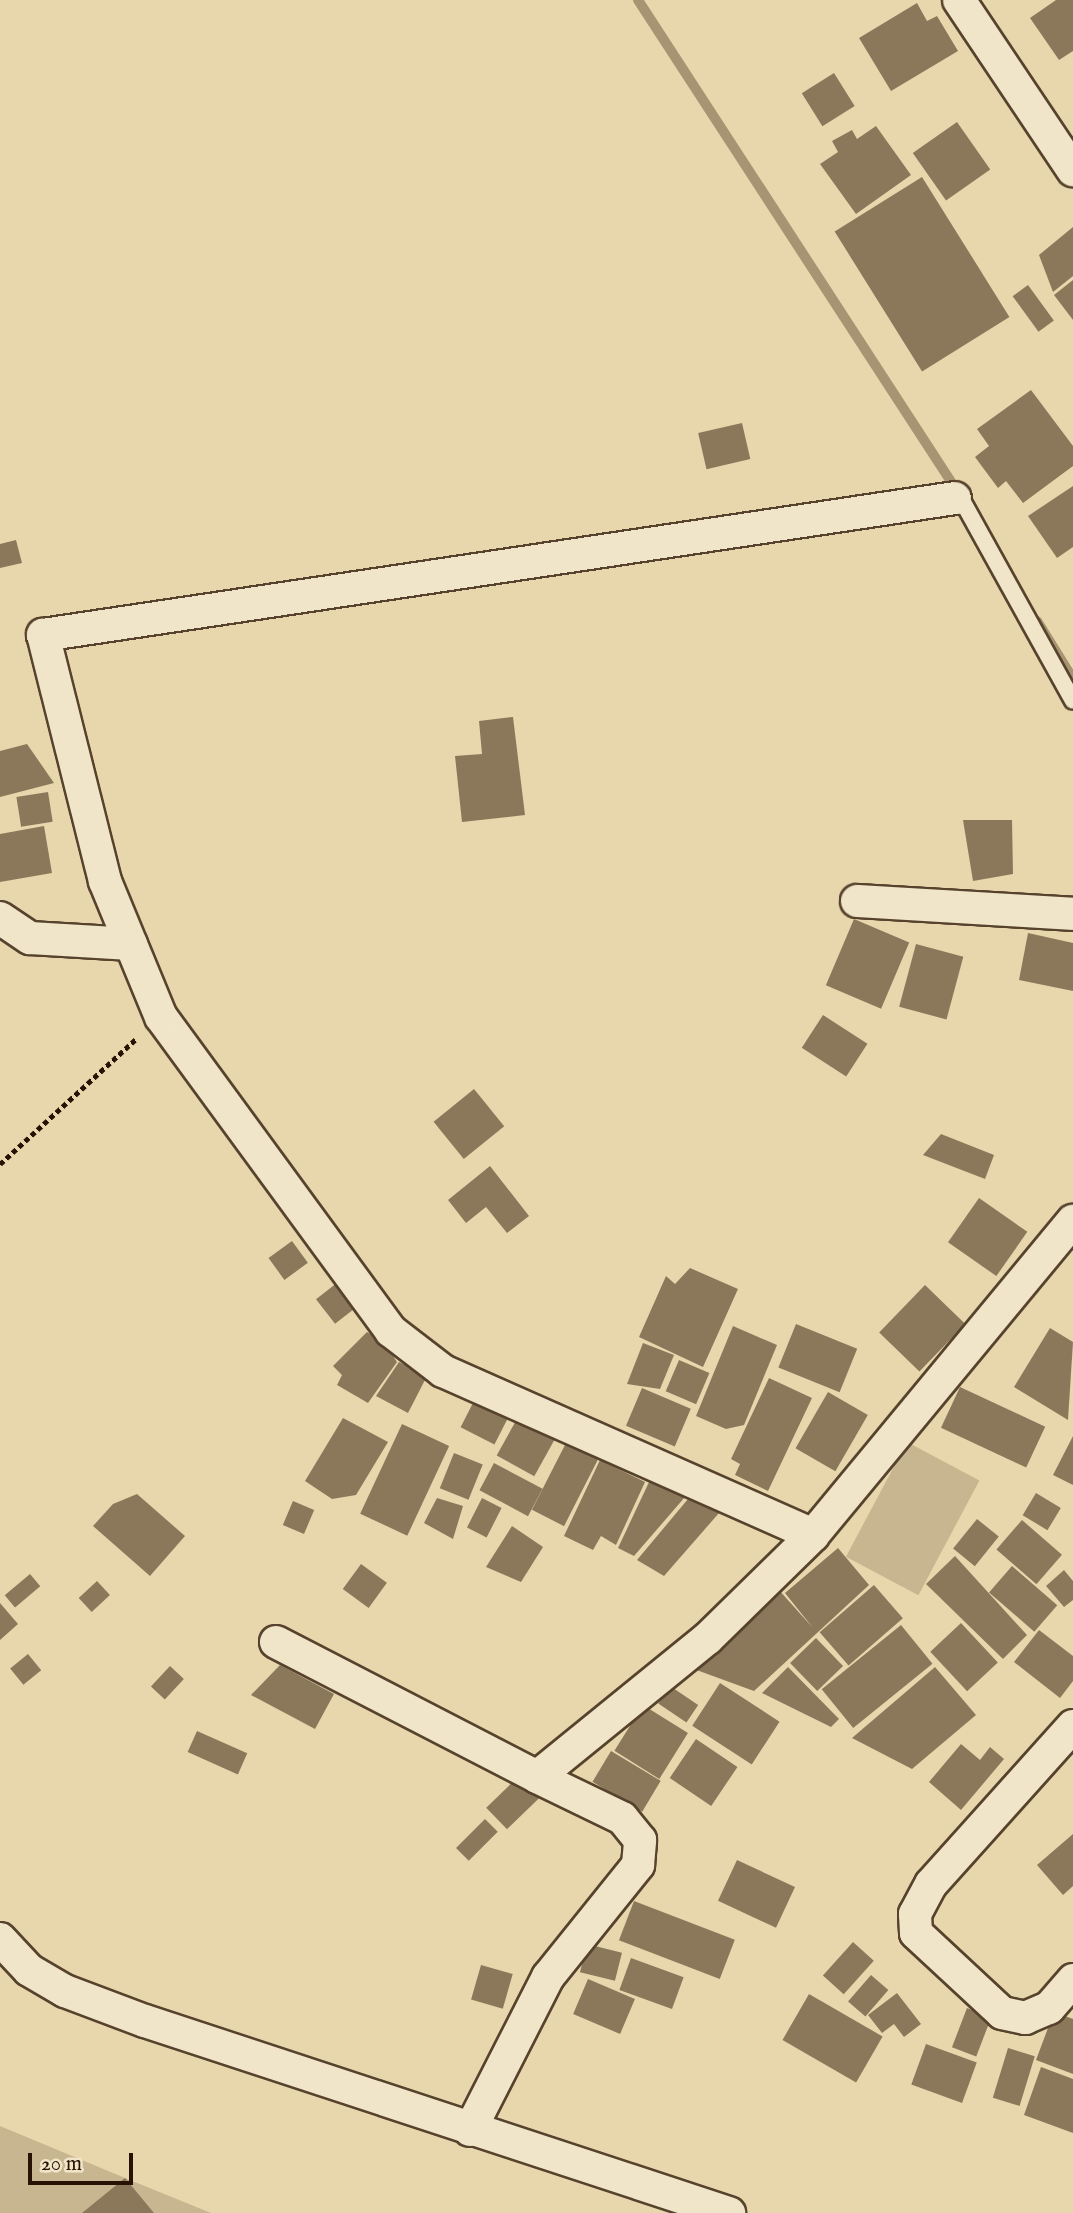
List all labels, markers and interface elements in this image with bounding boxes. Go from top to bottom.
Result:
scale bar [32,2140,136,2184]
text: 20 m [41,2151,82,2178]

